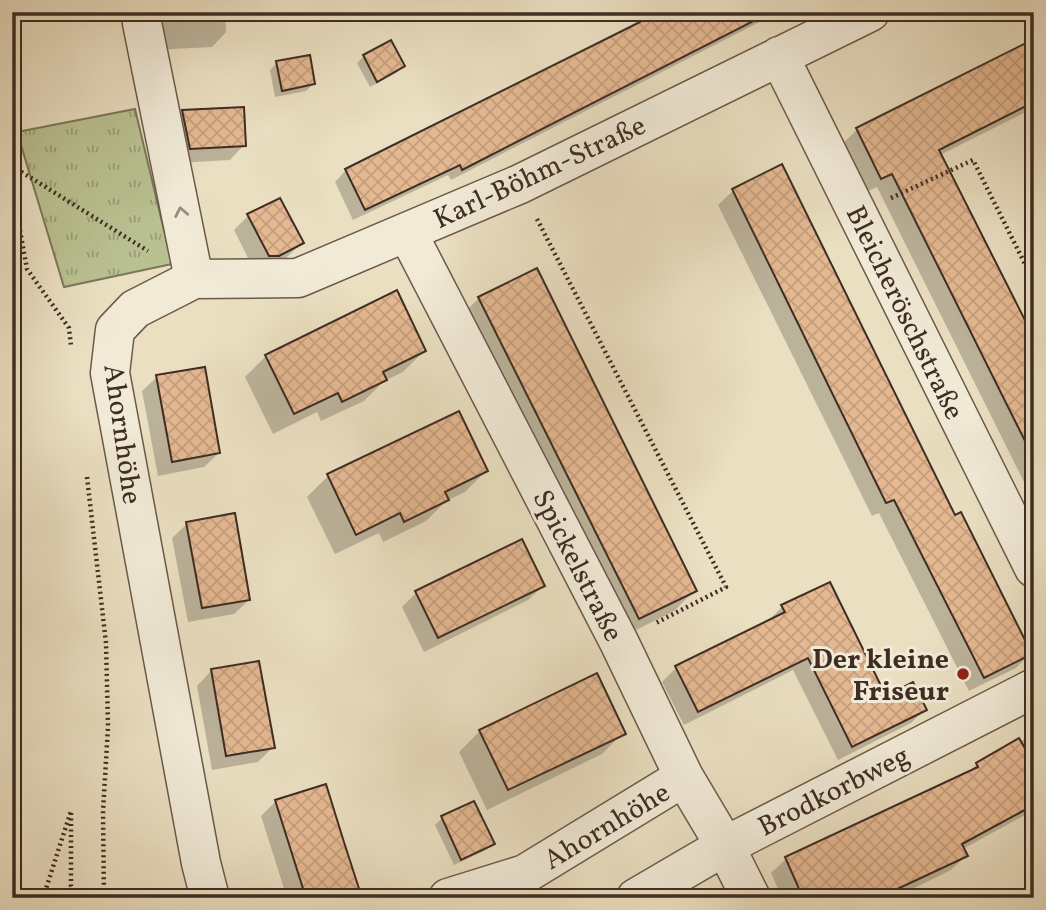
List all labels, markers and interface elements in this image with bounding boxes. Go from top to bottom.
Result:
street label: Karl-Böhm-Straße [428,107,653,240]
street label: Bleicheröschstraße [835,199,973,427]
one-way arrow [174,206,189,218]
street label: Ahornhöhe [92,362,151,507]
street label: Spickelstraße [522,483,632,649]
place label: Der kleine Friseur [812,641,949,712]
marker: Der kleine Friseur [955,666,971,682]
street label: Brodkorbweg [752,737,917,847]
street label: Ahornhöhe [537,774,678,880]

